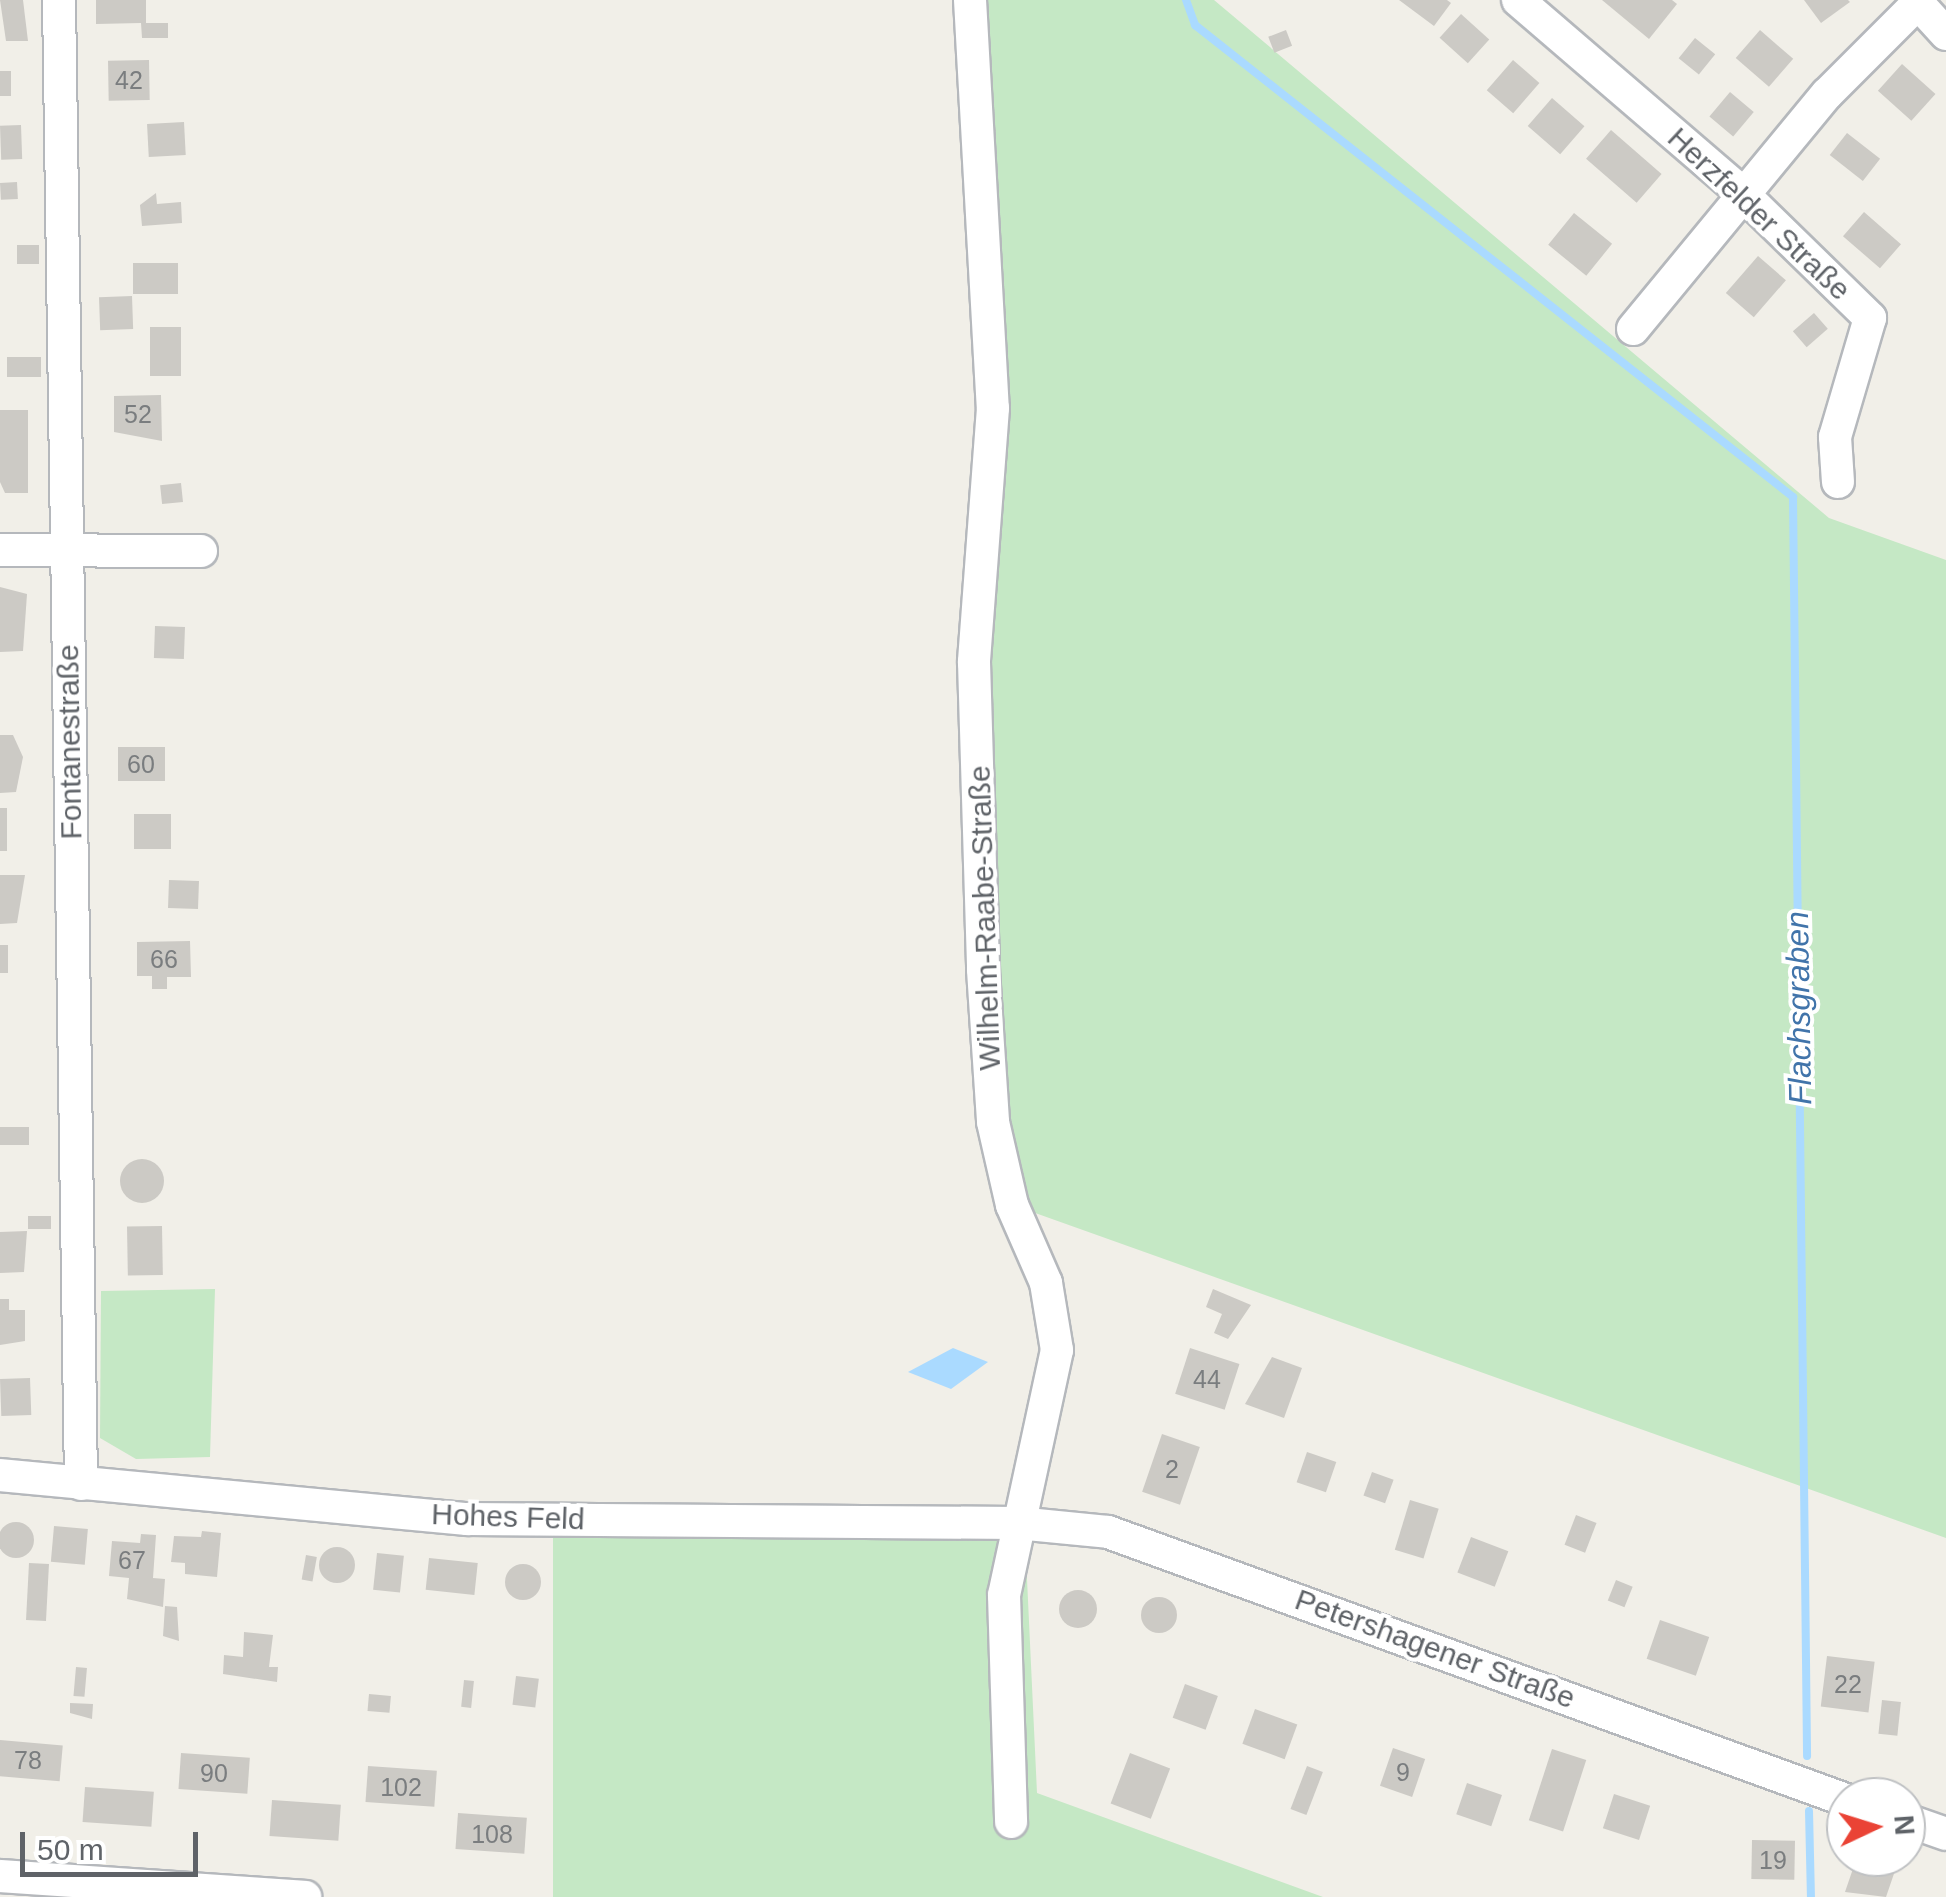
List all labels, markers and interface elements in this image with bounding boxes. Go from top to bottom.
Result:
house number: 42 [115,65,143,95]
street label: Herzfelder Straße [1660,120,1858,308]
house number: 52 [124,399,152,429]
street label: Fontanestraße [50,644,90,840]
house number: 60 [127,749,155,779]
street label: Wilhelm-Raabe-Straße [962,765,1008,1071]
water label: Flachsgraben [1778,911,1820,1105]
house number: 66 [150,944,178,974]
house number: 44 [1193,1364,1221,1394]
house number: 2 [1165,1454,1179,1484]
street label: Hohes Feld [431,1496,585,1538]
house number: 67 [118,1545,146,1575]
street label: Petershagener Straße [1290,1582,1580,1716]
house number: 22 [1834,1669,1862,1699]
house number: 78 [14,1745,42,1775]
house number: 9 [1396,1757,1410,1787]
house number: 90 [200,1758,228,1788]
house number: 102 [380,1772,422,1802]
north arrow [1826,1777,1926,1877]
scale bar [25,1812,202,1874]
text: N [1888,1814,1921,1836]
house number: 108 [471,1819,513,1849]
text: 50 m [37,1833,104,1866]
house number: 19 [1759,1845,1787,1875]

